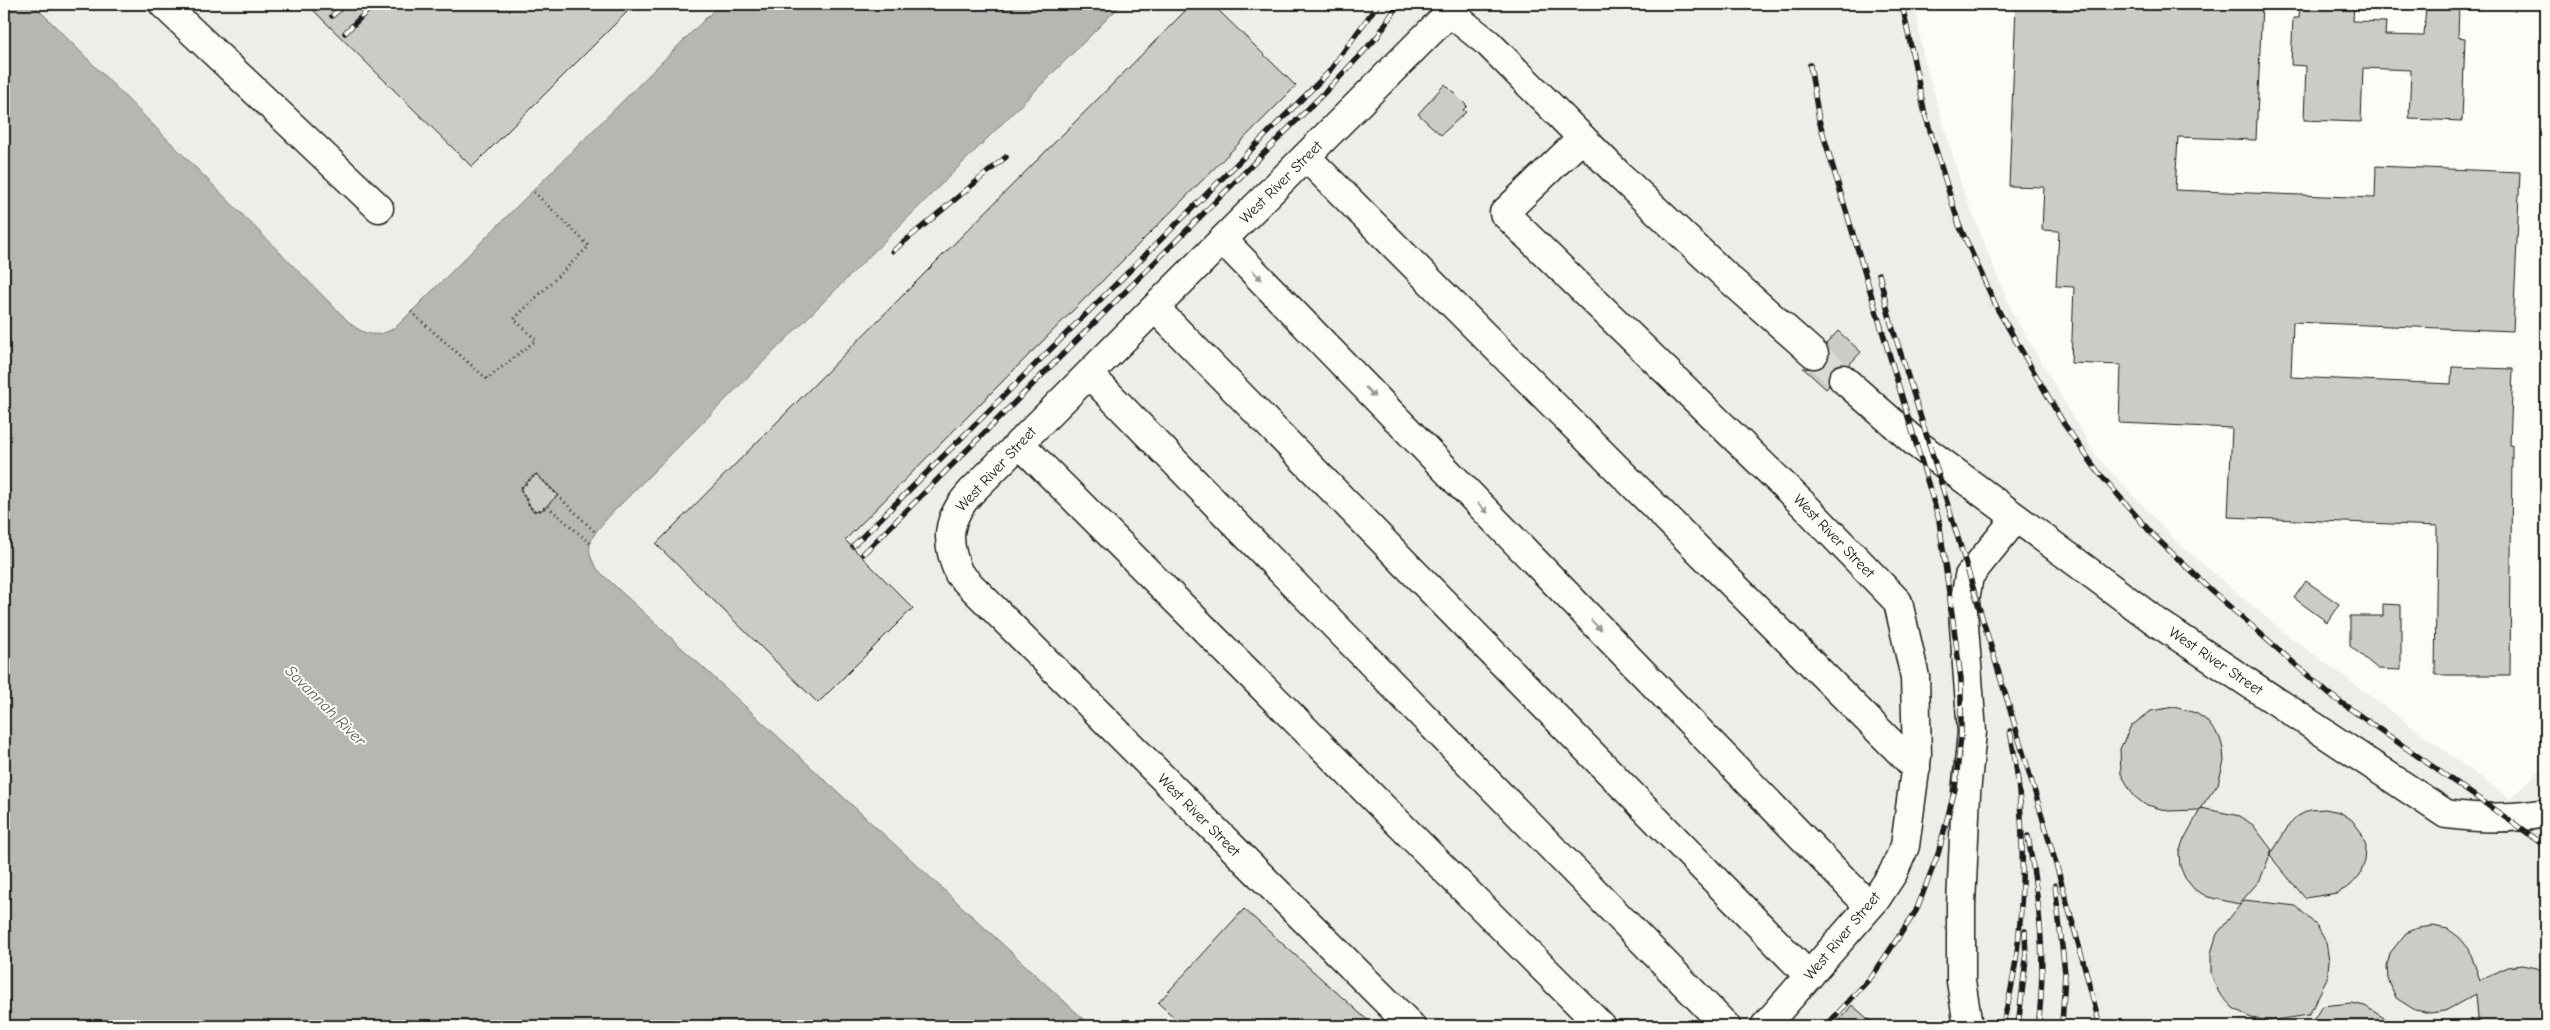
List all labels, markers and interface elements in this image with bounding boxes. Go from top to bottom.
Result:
street label: West River Street [1236,136,1327,227]
one-way arrow [1251,269,1263,281]
one-way arrow [1364,385,1376,397]
street label: West River Street [952,422,1040,515]
street label: West River Street [1790,490,1879,582]
one-way arrow [1477,502,1489,514]
one-way arrow [1590,619,1602,631]
street label: West River Street [2166,623,2267,699]
water label: Savannah River [281,662,370,750]
street label: West River Street [1154,770,1245,861]
street label: West River Street [1800,888,1885,984]

